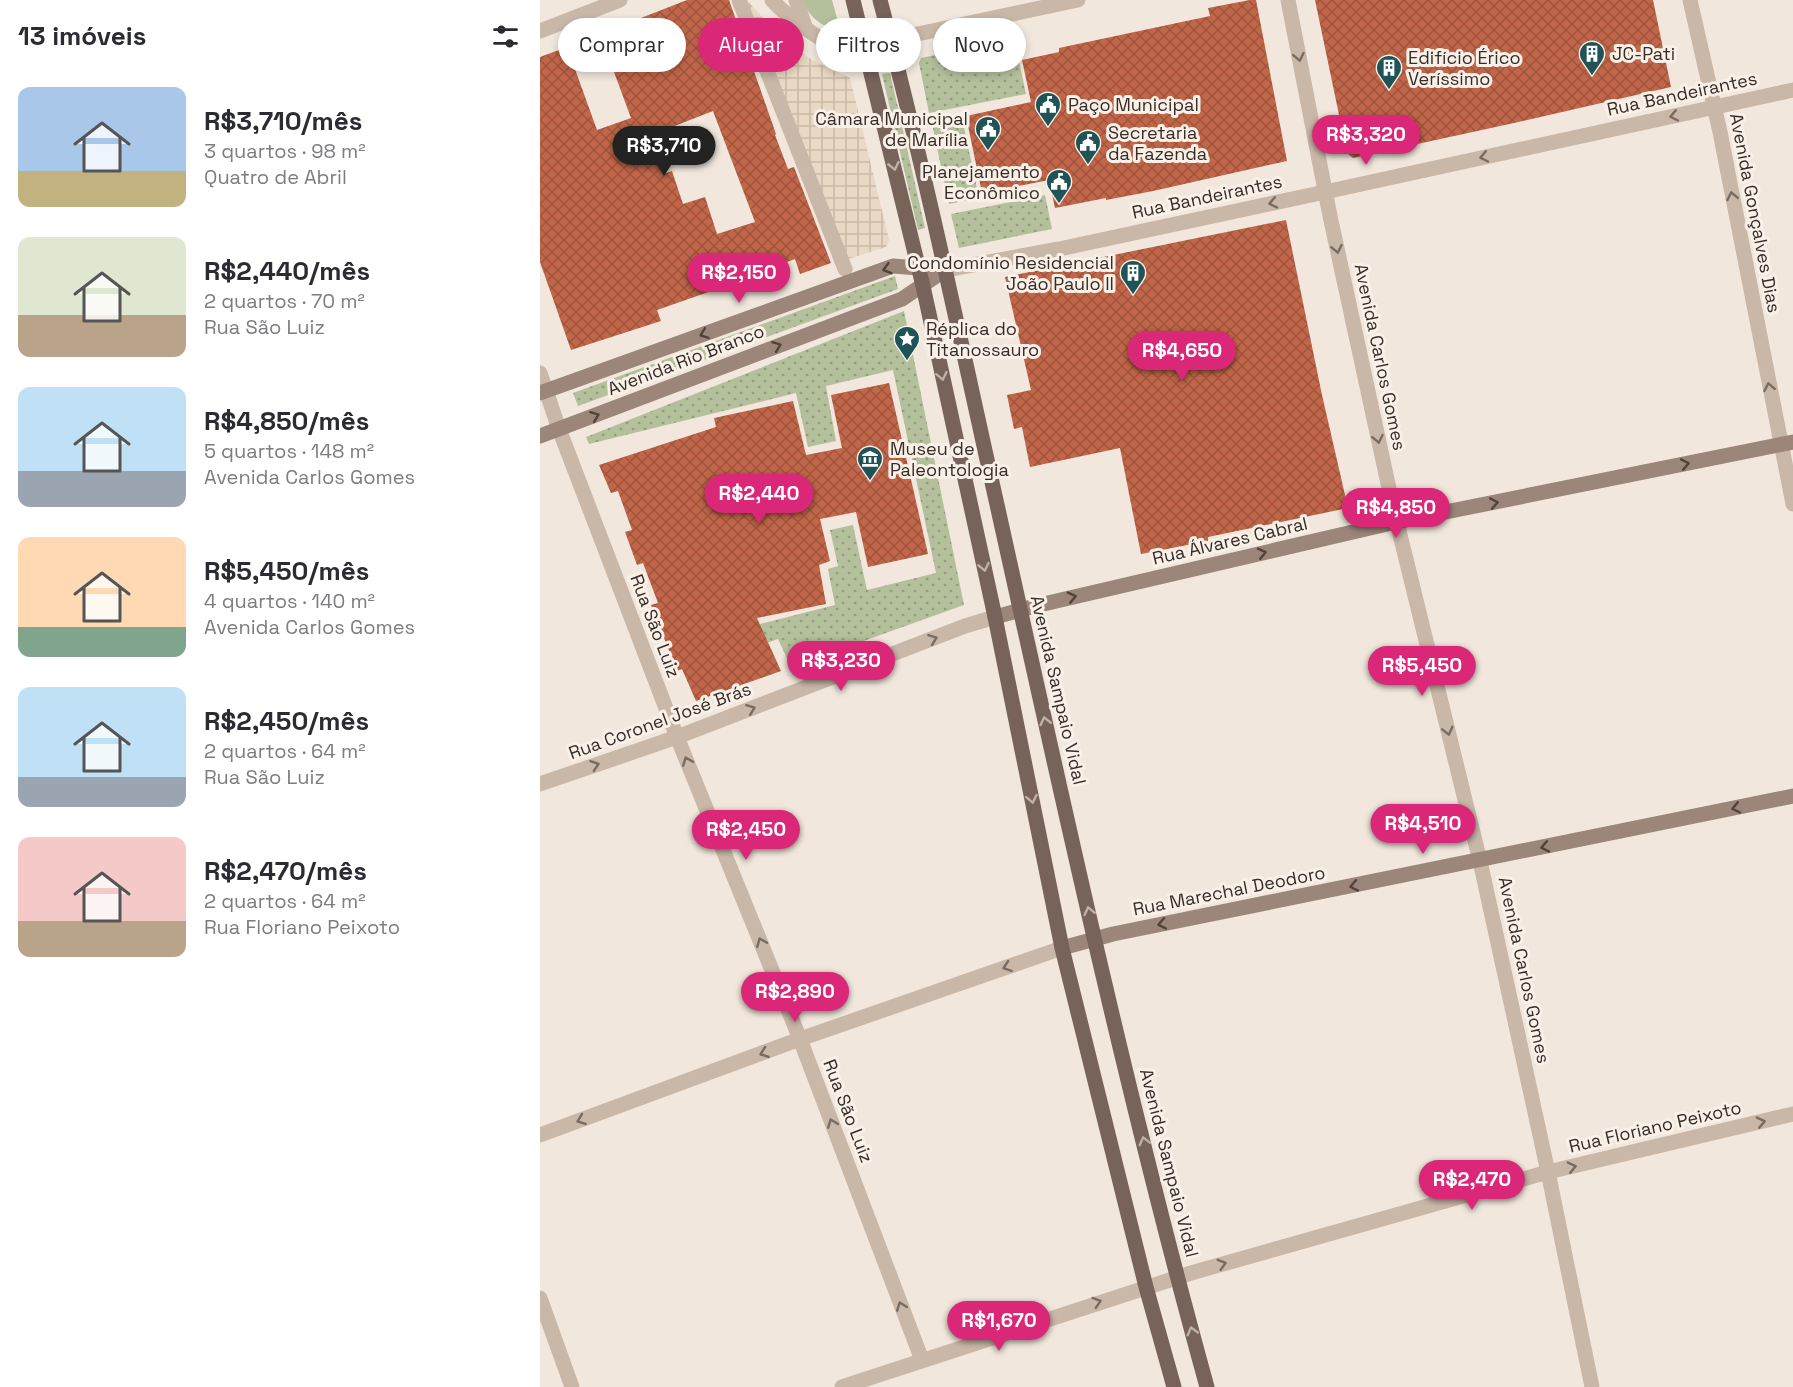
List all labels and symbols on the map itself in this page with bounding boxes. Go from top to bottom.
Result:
building icon: JC-Pati [1577,39,1607,77]
place label: JC-Pati [1612,42,1675,65]
place label: Edifício Érico Veríssimo [1408,46,1521,90]
one-way arrow [1292,52,1305,62]
building icon: Edifício Érico Veríssimo [1374,53,1404,91]
street label: Rua Bandeirantes [1605,66,1759,121]
public building icon: Paço Municipal [1033,90,1063,128]
place label: Paço Municipal [1068,93,1199,116]
place label: Câmara Municipal de Marília [815,107,968,151]
one-way arrow [1670,109,1680,122]
street label: Avenida Gonçalves Dias [1725,111,1786,315]
public building icon: Câmara Municipal de Marília [973,114,1003,152]
pin: R$3,320 [1311,115,1421,166]
place label: Secretaria da Fazenda [1108,121,1207,165]
pin: R$3,710 [609,126,719,177]
public building icon: Secretaria da Fazenda [1073,128,1103,166]
one-way arrow [1479,150,1489,163]
place label: Planejamento Econômico [922,160,1040,204]
one-way arrow [886,161,899,171]
public building icon: Planejamento Econômico [1044,167,1074,205]
street label: Rua Bandeirantes [1130,169,1284,224]
one-way arrow [1726,191,1739,201]
one-way arrow [1268,195,1278,208]
one-way arrow [1329,243,1342,253]
place label: Condomínio Residencial João Paulo II [907,251,1114,295]
pin: R$2,150 [684,253,794,304]
building icon: Condomínio Residencial João Paulo II [1118,258,1148,296]
one-way arrow [882,261,892,274]
street label: Avenida Carlos Gomes [1349,262,1411,452]
place label: Réplica do Titanossauro [926,317,1039,361]
street label: Avenida Rio Branco [604,319,768,400]
place icon: Réplica do Titanossauro [892,324,922,362]
one-way arrow [699,327,710,339]
pin: R$4,650 [1127,331,1237,382]
one-way arrow [771,341,782,354]
one-way arrow [935,371,948,381]
one-way arrow [1763,383,1776,393]
one-way arrow [589,411,600,423]
one-way arrow [1371,434,1384,444]
place label: Museu de Paleontologia [890,437,1009,481]
museum icon: Museu de Paleontologia [855,444,885,482]
one-way arrow [1679,458,1689,471]
pin: R$2,440 [704,474,814,525]
pin: R$4,850 [1341,488,1451,539]
one-way arrow [1488,497,1498,510]
street label: Rua Álvares Cabral [1150,511,1310,570]
one-way arrow [1257,548,1267,561]
one-way arrow [977,562,990,572]
street label: Rua São Luiz [625,571,686,681]
one-way arrow [1067,592,1077,605]
street label: Avenida Sampaio Vidal [1026,593,1091,787]
one-way arrow [928,633,938,646]
pin: R$3,230 [786,641,896,692]
pin: R$5,450 [1367,646,1477,697]
street label: Rua Coronel José Brás [565,677,754,764]
one-way arrow [746,703,756,716]
one-way arrow [1040,716,1053,726]
one-way arrow [1440,726,1453,736]
one-way arrow [682,757,694,768]
one-way arrow [589,760,600,773]
one-way arrow [1025,794,1038,804]
one-way arrow [1731,801,1741,814]
pin: R$4,510 [1368,804,1478,855]
pin: R$2,450 [691,810,801,861]
one-way arrow [1540,840,1550,853]
street label: Rua Marechal Deodoro [1131,861,1327,920]
street label: Avenida Carlos Gomes [1493,875,1555,1065]
one-way arrow [1349,879,1359,892]
one-way arrow [1083,906,1096,916]
one-way arrow [1158,917,1168,930]
one-way arrow [756,937,768,948]
one-way arrow [1002,959,1013,972]
pin: R$2,890 [740,972,850,1023]
one-way arrow [759,1045,769,1058]
street label: Rua São Luiz [818,1056,879,1166]
street label: Avenida Sampaio Vidal [1135,1066,1204,1260]
street label: Rua Floriano Peixoto [1566,1095,1743,1158]
one-way arrow [576,1113,587,1125]
one-way arrow [1756,1116,1766,1129]
one-way arrow [827,1119,840,1129]
one-way arrow [1139,1137,1152,1147]
pin: R$2,470 [1417,1160,1527,1211]
one-way arrow [1566,1161,1576,1174]
one-way arrow [1216,1259,1227,1271]
one-way arrow [1091,1297,1102,1310]
one-way arrow [896,1301,909,1312]
pin: R$1,670 [944,1301,1054,1352]
one-way arrow [1186,1326,1199,1336]

